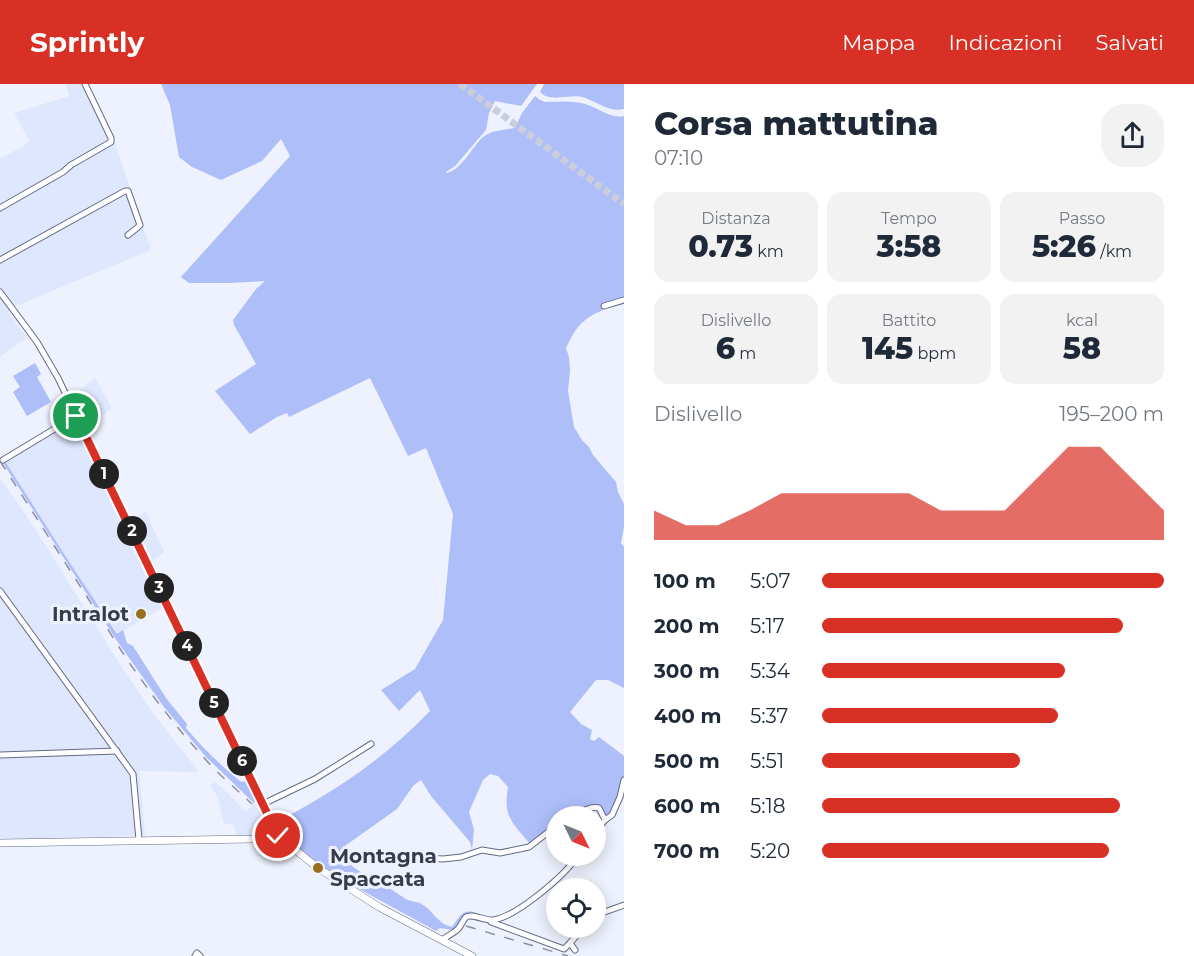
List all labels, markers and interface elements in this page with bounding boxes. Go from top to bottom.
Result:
text: Sprintly [30,25,144,59]
text: Mappa [842,30,915,55]
text: Indicazioni [948,30,1063,55]
text: Salvati [1096,30,1164,55]
text: Corsa mattutina [654,103,938,143]
button: share [1101,104,1164,167]
text: 07:10 [654,146,703,170]
text: Distanza [701,209,771,228]
text: Tempo [881,209,937,228]
text: Passo [1059,209,1105,228]
text: 0.73 [688,228,753,265]
text: 3:58 [877,228,941,265]
text: 5:26 [1032,228,1096,265]
text: km [753,242,784,261]
text: /km [1096,242,1132,261]
text: Dislivello [701,311,771,330]
text: Battito [882,311,936,330]
text: kcal [1066,311,1098,330]
text: 6 [716,330,735,367]
text: 145 [862,330,913,367]
text: 58 [1063,330,1101,367]
text: m [735,344,756,363]
text: bpm [913,344,956,363]
pin [50,390,101,441]
icon: arrive [59,399,92,432]
text: Dislivello [654,402,742,426]
text: 195–200 m [1059,402,1164,426]
pin: 1 [89,459,119,489]
text: 1 [101,464,107,483]
pin: 2 [117,516,147,546]
text: 2 [127,521,137,540]
text: 100 m [654,569,716,593]
text: 5:07 [750,569,790,593]
pin: 3 [144,573,174,603]
text: 3 [154,578,164,597]
place label: Intralot [52,602,129,626]
marker: Intralot [134,607,148,621]
text: 200 m [654,614,720,638]
text: 5:17 [750,614,785,638]
pin: 4 [172,631,202,661]
text: 4 [181,636,193,655]
text: 300 m [654,659,720,683]
text: 5:34 [750,659,790,683]
pin: 5 [199,688,229,718]
text: 5 [209,693,219,712]
text: 400 m [654,704,722,728]
text: 5:37 [750,704,788,728]
pin: 6 [227,746,257,776]
text: 500 m [654,749,720,773]
text: 5:51 [750,749,784,773]
text: 6 [237,751,247,770]
text: 600 m [654,794,721,818]
text: 5:18 [750,794,786,818]
north arrow [546,806,606,866]
map controls [546,806,606,938]
pin [252,810,303,861]
icon: check [261,819,294,852]
text: 700 m [654,839,720,863]
text: 5:20 [750,839,790,863]
place label: Montagna Spaccata [330,844,437,891]
marker: Montagna Spaccata [311,861,325,875]
button: locate [546,878,606,938]

